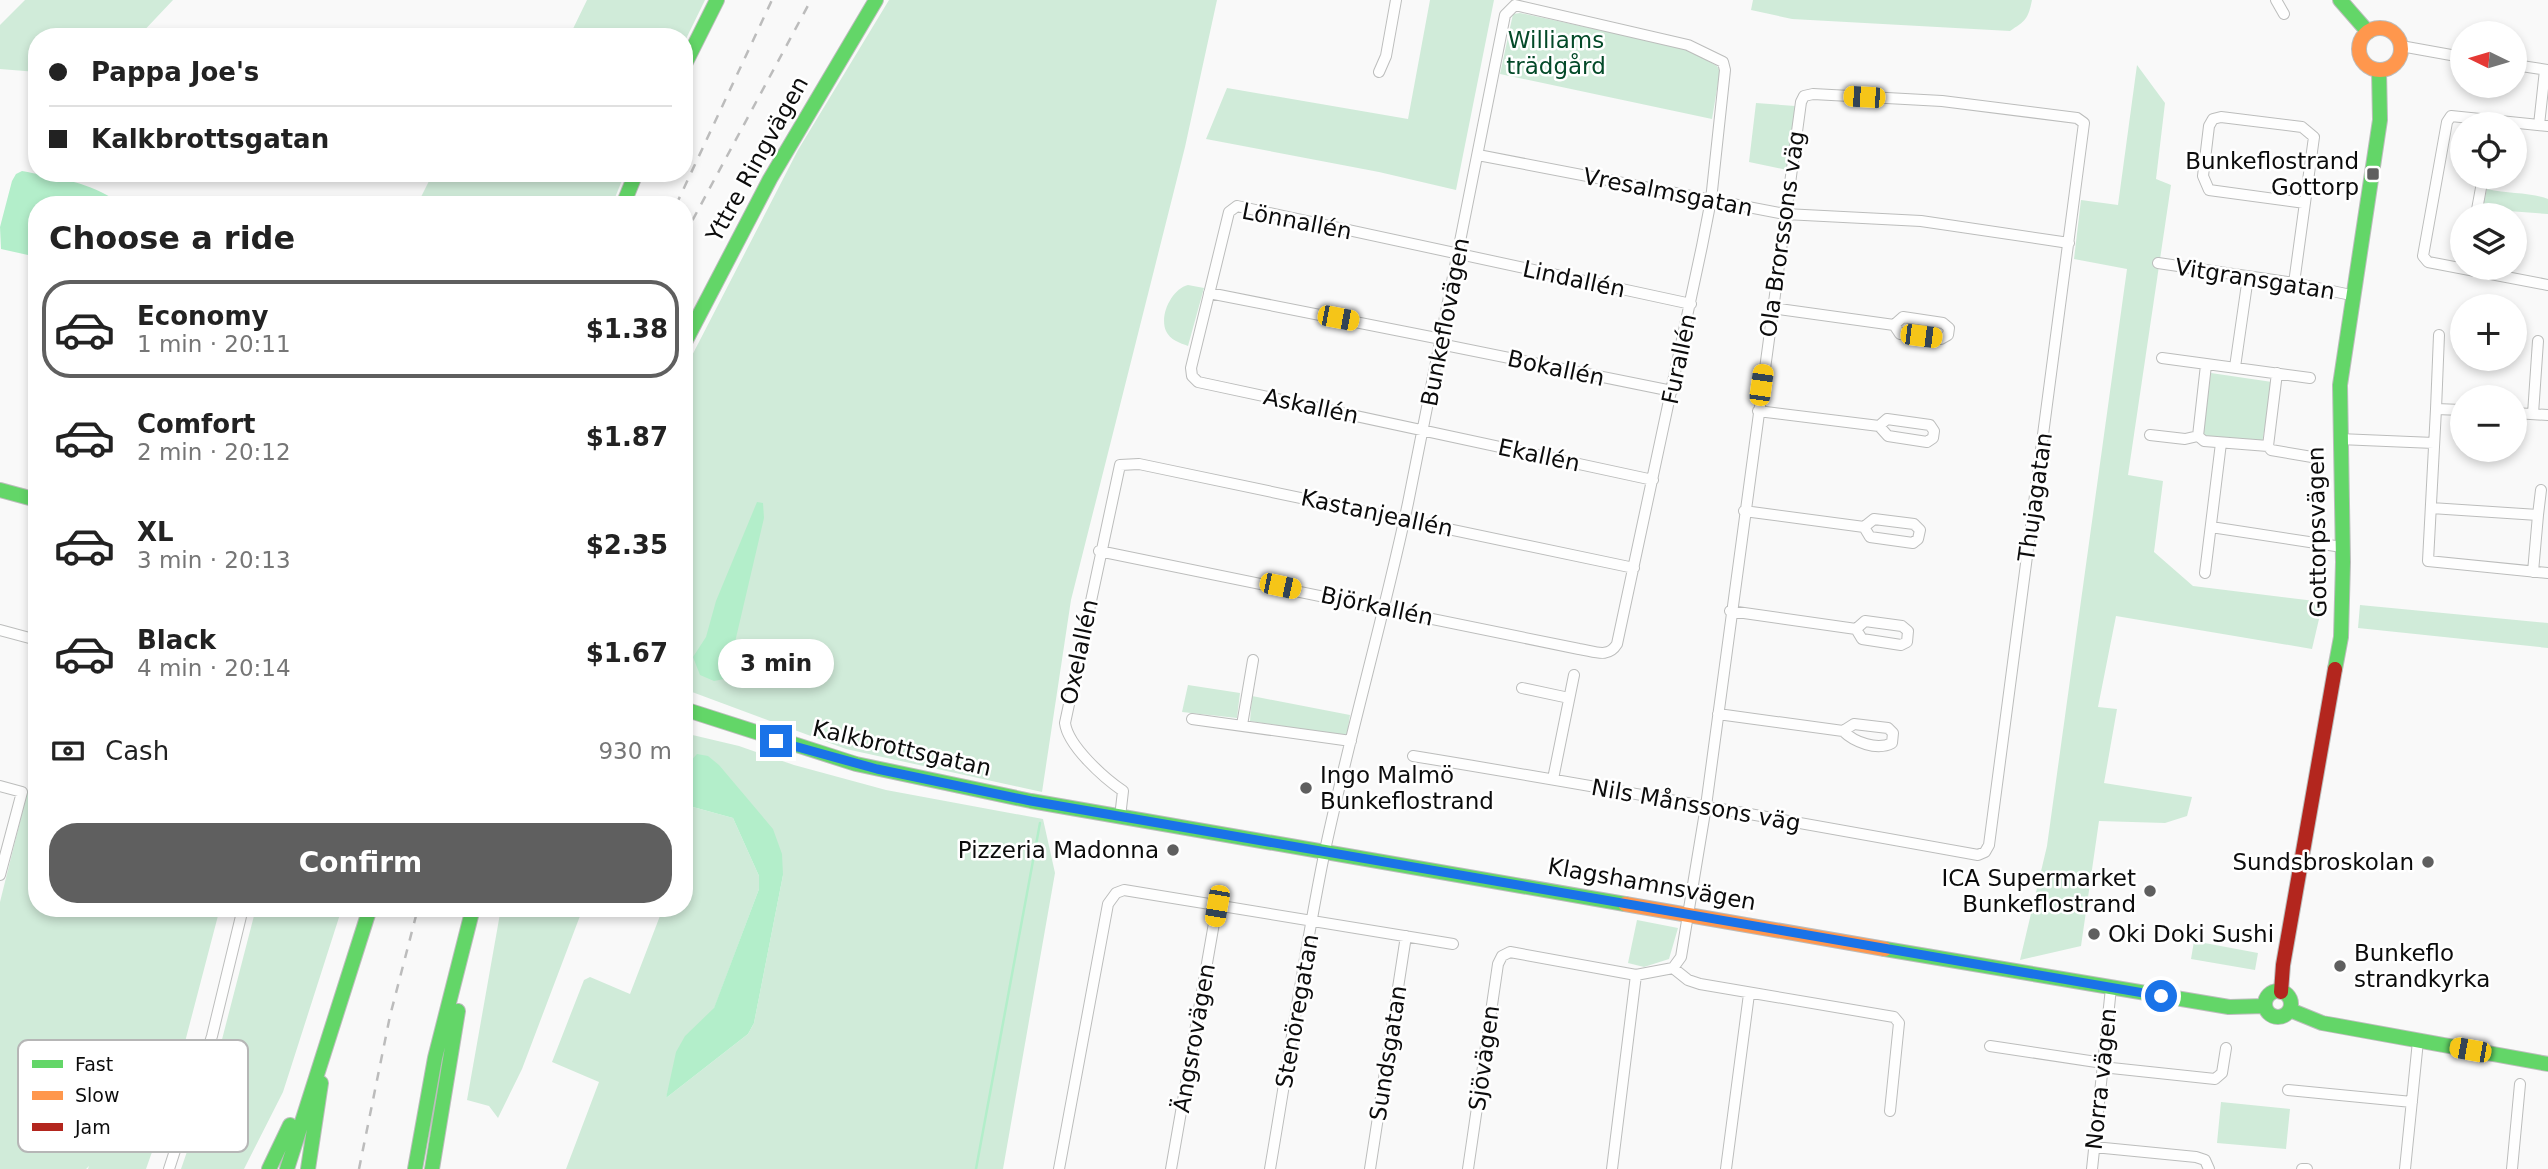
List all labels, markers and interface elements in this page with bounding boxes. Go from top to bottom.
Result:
north arrow [2450,21,2527,98]
map controls [2450,21,2527,462]
park label: Williams trädgård [1506,27,1606,79]
text: Pappa Joe's [91,57,259,87]
street label: Yttre Ringvägen [700,72,813,247]
car [1843,85,1886,109]
button: locate [2450,112,2527,189]
text: Kalkbrottsgatan [91,124,329,154]
street label: Ola Brorssons väg [1755,129,1809,339]
place label: Bunkeflostrand Gottorp [2185,148,2359,200]
street label: Vresalmsgatan [1581,163,1755,221]
marker: Bunkeflostrand Gottorp [2365,166,2381,182]
street label: Lönnallén [1240,198,1354,244]
button: layers [2450,203,2527,280]
text: Choose a ride [49,219,295,257]
street label: Bunkeflovägen [1416,235,1474,409]
street label: Vitgransgatan [2173,254,2337,304]
street label: Lindallén [1520,255,1628,303]
button: + [2450,294,2527,371]
icon: car [53,298,116,361]
text: Economy [137,301,268,331]
car [1316,304,1361,332]
street label: Furallén [1657,311,1701,407]
text: $1.38 [586,314,668,344]
car [1899,323,1944,349]
text: 1 min · 20:11 [137,331,291,357]
street label: Bokallén [1505,345,1607,391]
car [1748,363,1775,407]
street label: Askallén [1261,383,1361,429]
button: − [2450,385,2527,462]
icon: car [53,406,116,469]
text: Comfort [137,409,255,439]
text: $1.87 [586,422,668,452]
street label: Thujagatan [2013,431,2057,564]
street label: Ekallén [1496,434,1582,476]
text: 2 min · 20:12 [137,439,291,465]
street label: Gottorpsvägen [2303,446,2331,618]
street label: Kastanjeallén [1299,484,1455,542]
icon: car [53,514,116,577]
text: XL [137,517,174,547]
text: $2.35 [586,530,668,560]
text: 3 min · 20:13 [137,547,291,573]
car [1258,571,1303,601]
street label: Björkallén [1318,581,1436,631]
street label: Oxelallén [1055,597,1103,707]
icon: car [53,622,116,685]
text: Black [137,625,216,655]
text: $1.67 [586,638,668,668]
callout: 3 min [718,640,834,688]
text: 3 min [740,650,812,676]
text: 4 min · 20:14 [137,655,291,681]
street label: Kalkbrottsgatan [810,715,994,781]
route end [760,725,792,757]
icon: cash [49,732,87,770]
text: Cash [105,736,169,766]
text: 930 m [598,738,672,764]
place label: Ingo Malmö Bunkeflostrand [1320,762,1494,814]
street label: Nils Månssons väg [1589,773,1803,836]
marker: Ingo Malmö Bunkeflostrand [1298,780,1314,796]
button: Confirm [49,823,672,903]
place label: Pizzeria Madonna [958,837,1159,863]
marker: Pizzeria Madonna [1165,842,1181,858]
place label: Sundsbroskolan [2232,849,2414,875]
street label: Klagshamnsvägen [1546,853,1758,915]
marker: Sundsbroskolan [2420,854,2436,870]
place label: ICA Supermarket Bunkeflostrand [1942,865,2136,917]
car [1204,883,1231,929]
marker: ICA Supermarket Bunkeflostrand [2142,883,2158,899]
place label: Oki Doki Sushi [2108,921,2274,947]
marker: Oki Doki Sushi [2086,926,2102,942]
street label: Stenöregatan [1271,932,1323,1090]
place label: Bunkeflo strandkyrka [2354,940,2490,992]
marker: Bunkeflo strandkyrka [2332,958,2348,974]
street label: Ängsrovägen [1167,961,1220,1115]
route start [2145,980,2177,1012]
street label: Sundsgatan [1364,983,1412,1123]
street label: Sjövägen [1464,1004,1504,1112]
street label: Norra vägen [2081,1007,2121,1151]
car [2448,1036,2493,1064]
legend [18,1040,248,1152]
text: Fast [75,1053,113,1075]
text: Slow [75,1084,120,1106]
text: Jam [74,1116,111,1138]

